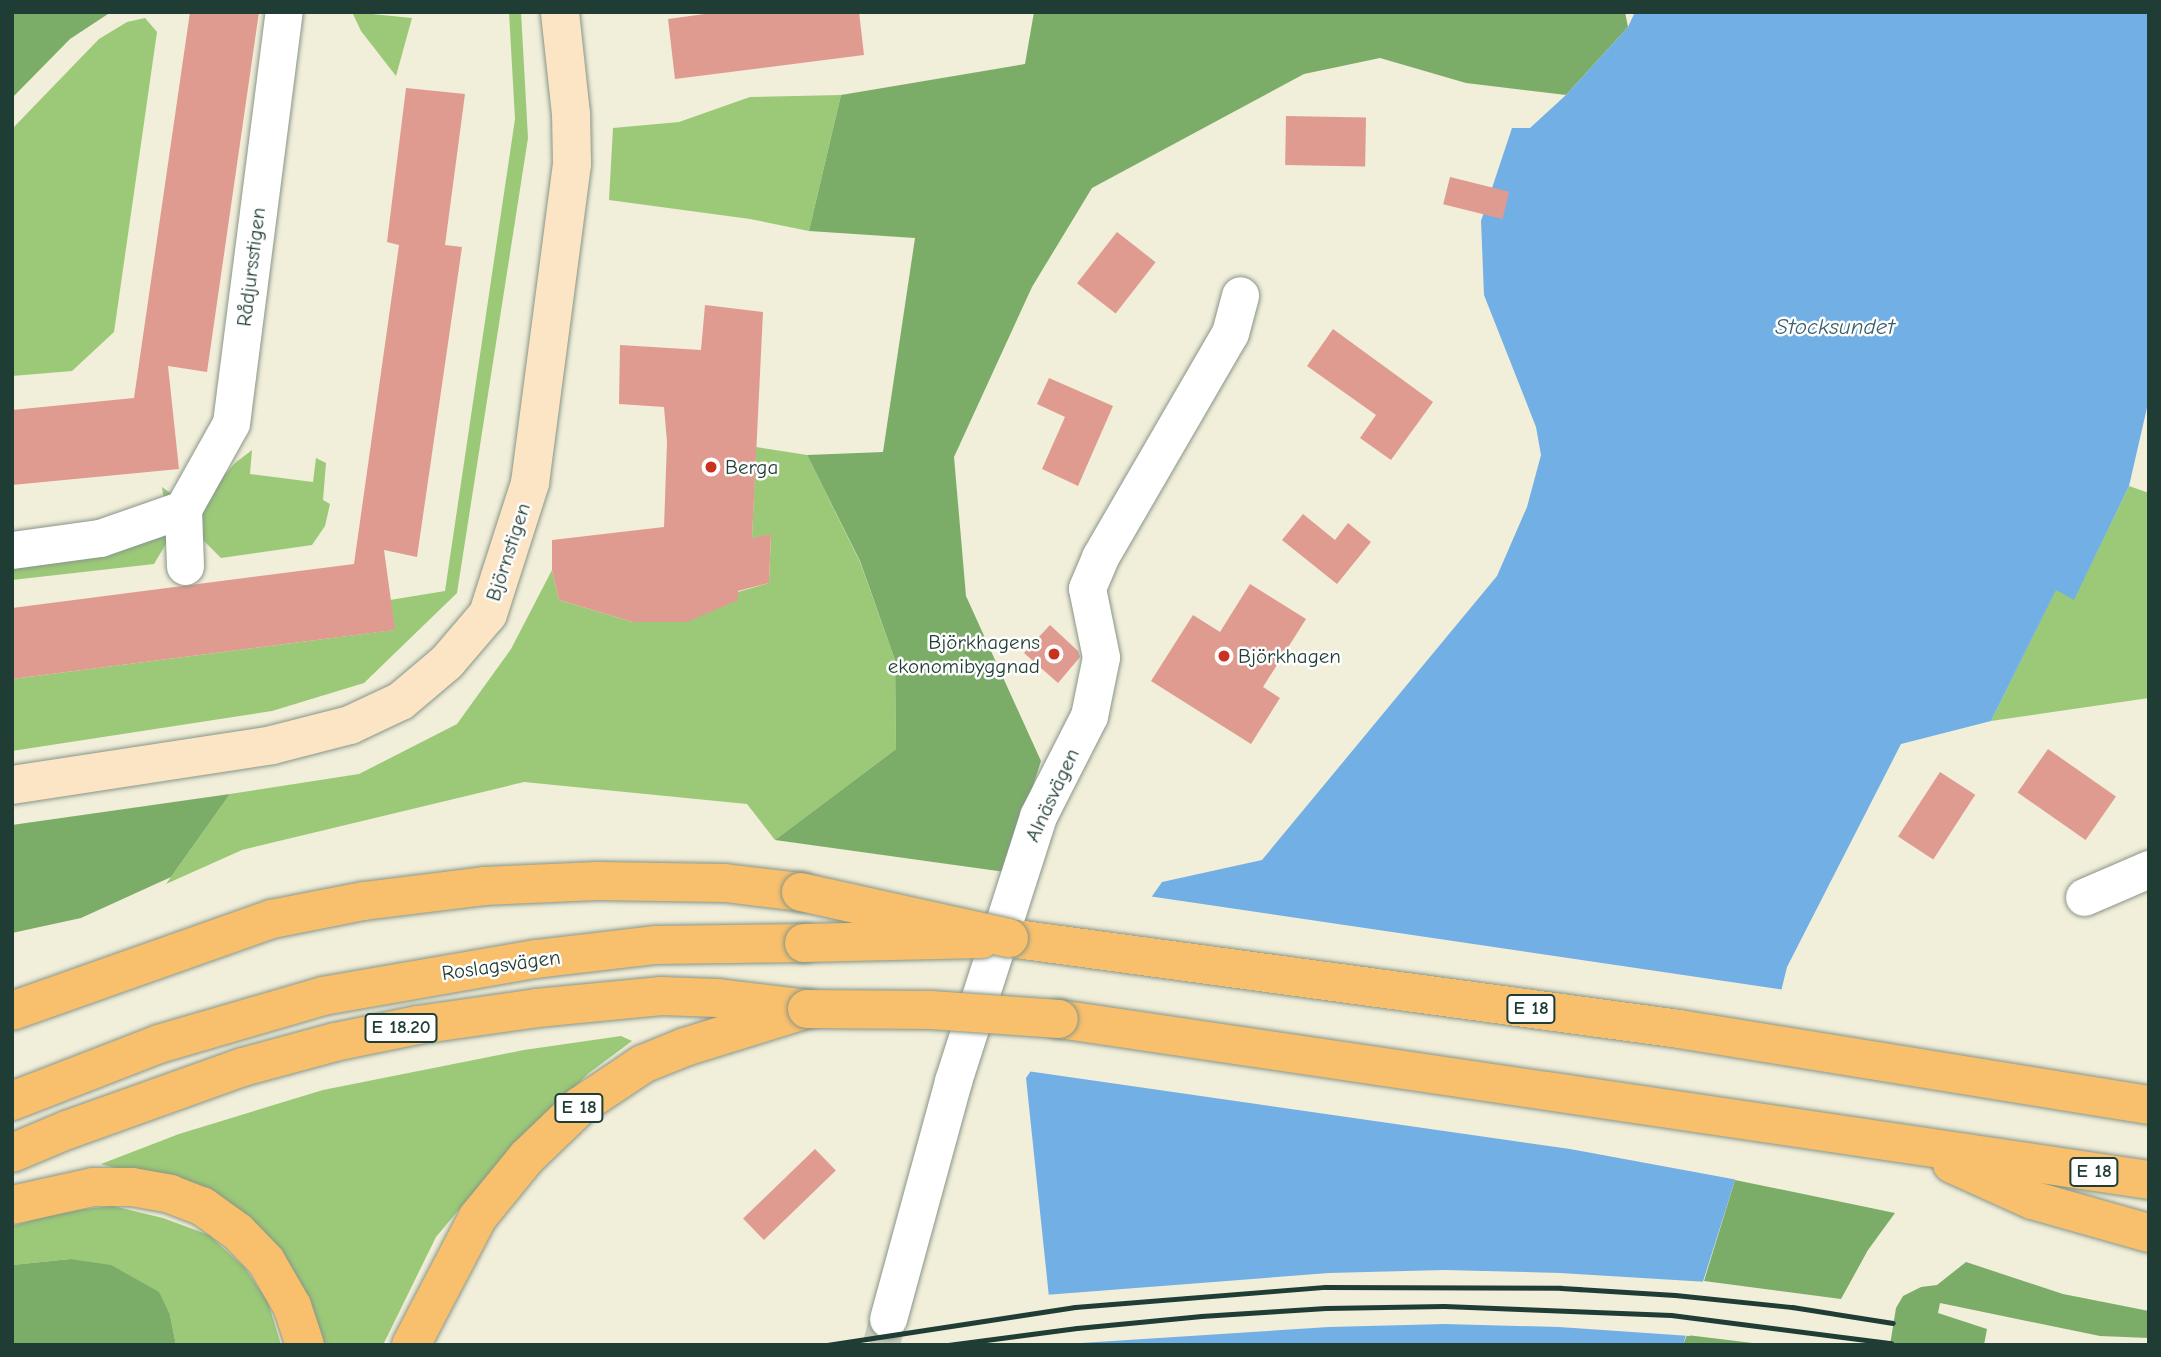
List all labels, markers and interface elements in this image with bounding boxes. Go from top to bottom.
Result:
street label: Rådjursstigen [231,206,271,328]
water label: Stocksundet [1775,313,1895,341]
place label: Berga [725,454,778,480]
marker: Berga [703,459,719,475]
street label: Björnstigen [480,500,536,604]
place label: Björkhagens ekonomibyggnad [888,629,1040,679]
place label: Björkhagen [1238,643,1341,669]
marker: Björkhagens ekonomibyggnad [1046,646,1062,662]
marker: Björkhagen [1216,648,1232,664]
street label: Alnäsvägen [1019,744,1085,846]
street label: Roslagsvägen [440,944,562,986]
road number: E 18 [1505,993,1557,1024]
road number: E 18.20 [364,1012,438,1044]
road number: E 18 [553,1092,605,1124]
road number: E 18 [2068,1156,2120,1188]

